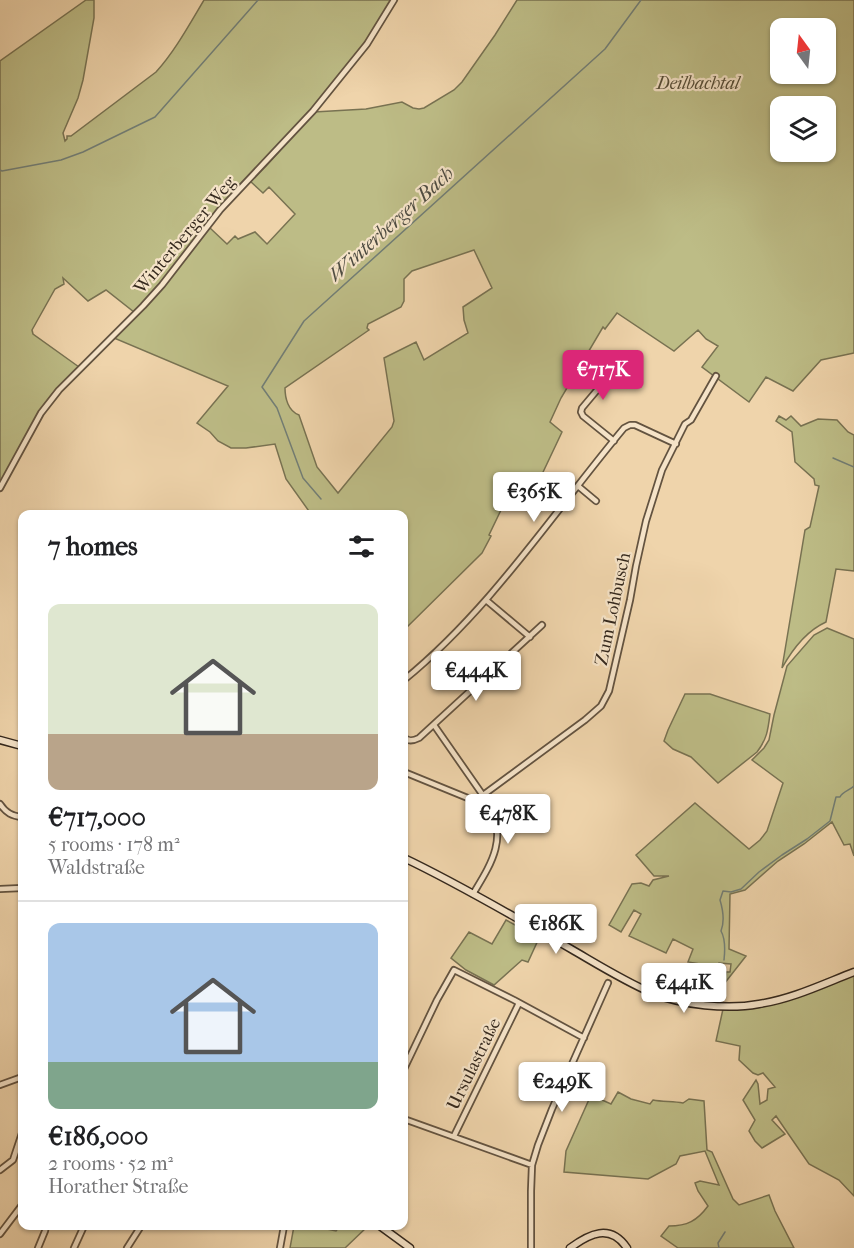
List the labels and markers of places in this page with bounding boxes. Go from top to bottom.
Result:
pin: €717K [561,350,645,401]
pin: €365K [492,472,576,523]
pin: €444K [434,651,518,702]
pin: €478K [466,794,550,845]
pin: €186K [514,904,598,955]
pin: €441K [642,963,726,1014]
pin: €249K [520,1062,604,1113]

